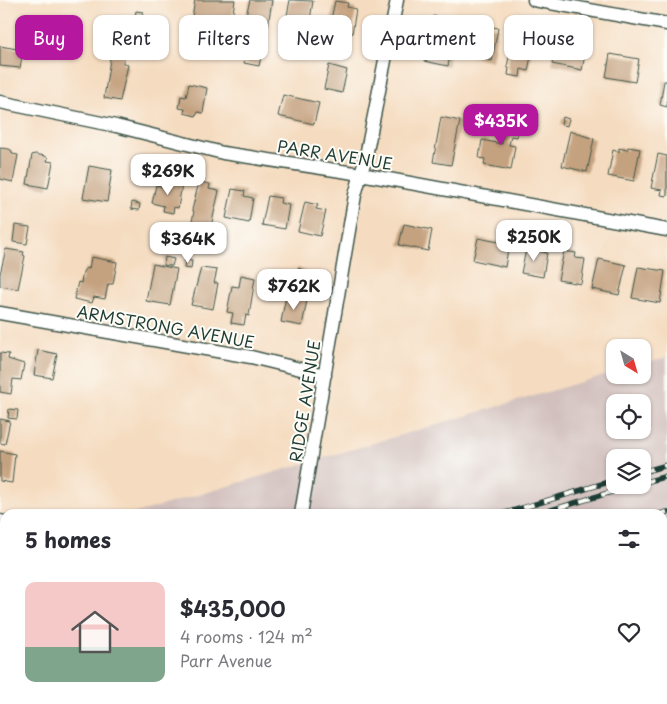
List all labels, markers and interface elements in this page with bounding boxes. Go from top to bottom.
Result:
chip: Buy [15,15,83,60]
chip: Rent [93,15,169,60]
chip: Filters [179,15,268,60]
chip: New [278,15,352,60]
chip: Apartment [362,15,494,60]
chip: House [504,15,593,60]
pin: $435K [466,104,536,146]
text: $435K [474,108,528,132]
street label: PARR AVENUE [276,133,394,175]
pin: $269K [133,154,203,196]
text: $269K [142,158,194,182]
pin: $250K [499,220,569,262]
pin: $364K [153,222,223,264]
text: $250K [507,224,561,248]
text: $364K [161,226,215,250]
pin: $762K [259,268,329,311]
text: $762K [268,273,320,297]
street label: ARMSTRONG AVENUE [75,299,257,353]
street label: RIDGE AVENUE [282,338,326,464]
north arrow [606,339,651,384]
map controls [606,339,651,494]
button: locate [606,394,651,439]
button: layers [606,449,651,494]
text: 5 homes [25,523,111,555]
icon: filters [615,525,643,553]
text: $435,000 [180,592,286,624]
icon: home [65,602,125,662]
icon: heart [615,618,643,646]
text: 4 rooms · 124 m² [180,624,313,648]
text: Parr Avenue [180,648,272,672]

